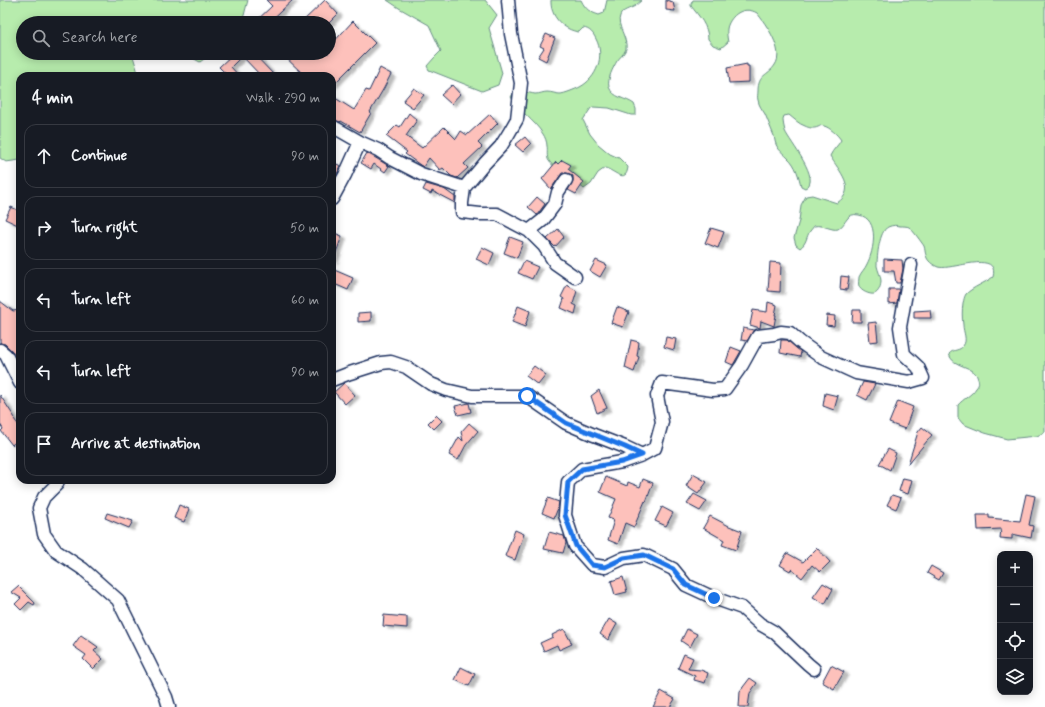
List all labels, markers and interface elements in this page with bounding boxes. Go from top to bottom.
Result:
search box [16,16,336,60]
icon: search [30,27,52,49]
text: Search here [62,28,138,48]
text: 4 min [32,87,73,109]
text: Walk · 290 m [246,90,320,107]
icon: ahead [33,145,55,167]
text: Continue [71,146,127,166]
text: 90 m [291,148,319,165]
icon: right [33,217,55,239]
text: Turn right [71,218,138,238]
text: 50 m [290,220,319,237]
icon: left [33,289,55,311]
text: Turn left [71,290,131,310]
text: 60 m [291,292,319,309]
icon: left [33,361,55,383]
text: Turn left [71,362,131,382]
text: 90 m [291,364,319,381]
route start [518,387,536,405]
icon: arrive [33,433,55,455]
text: Arrive at destination [71,434,200,454]
map controls [997,551,1033,695]
button: + [997,551,1033,587]
button: − [997,587,1033,623]
route end [705,589,723,607]
button: locate [997,623,1033,659]
button: layers [997,659,1033,695]

